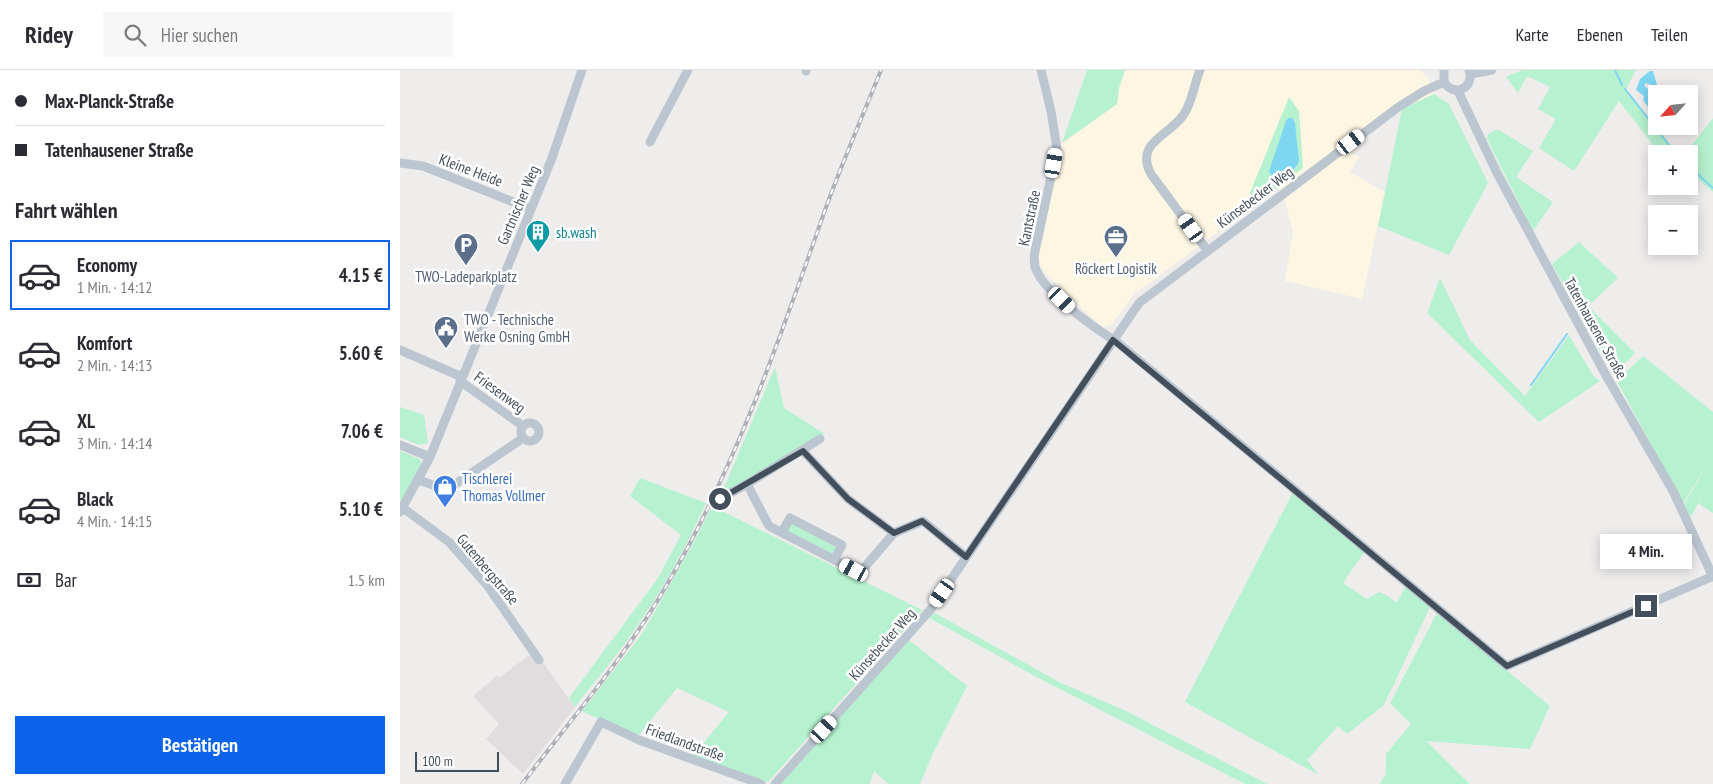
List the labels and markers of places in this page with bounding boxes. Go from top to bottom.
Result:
building icon: sb.wash [525,219,551,253]
place label: sb.wash [556,223,597,242]
office icon: Röckert Logistik [1103,224,1129,258]
parking icon: TWO-Ladeparkplatz [453,232,479,266]
place label: Röckert Logistik [1075,259,1157,278]
place label: TWO-Ladeparkplatz [415,267,517,286]
place label: TWO - Technische Werke Osning GmbH [464,310,570,346]
public building icon: TWO - Technische Werke Osning GmbH [433,315,459,349]
place label: Tischlerei Thomas Vollmer [462,469,546,505]
shop icon: Tischlerei Thomas Vollmer [432,474,458,508]

